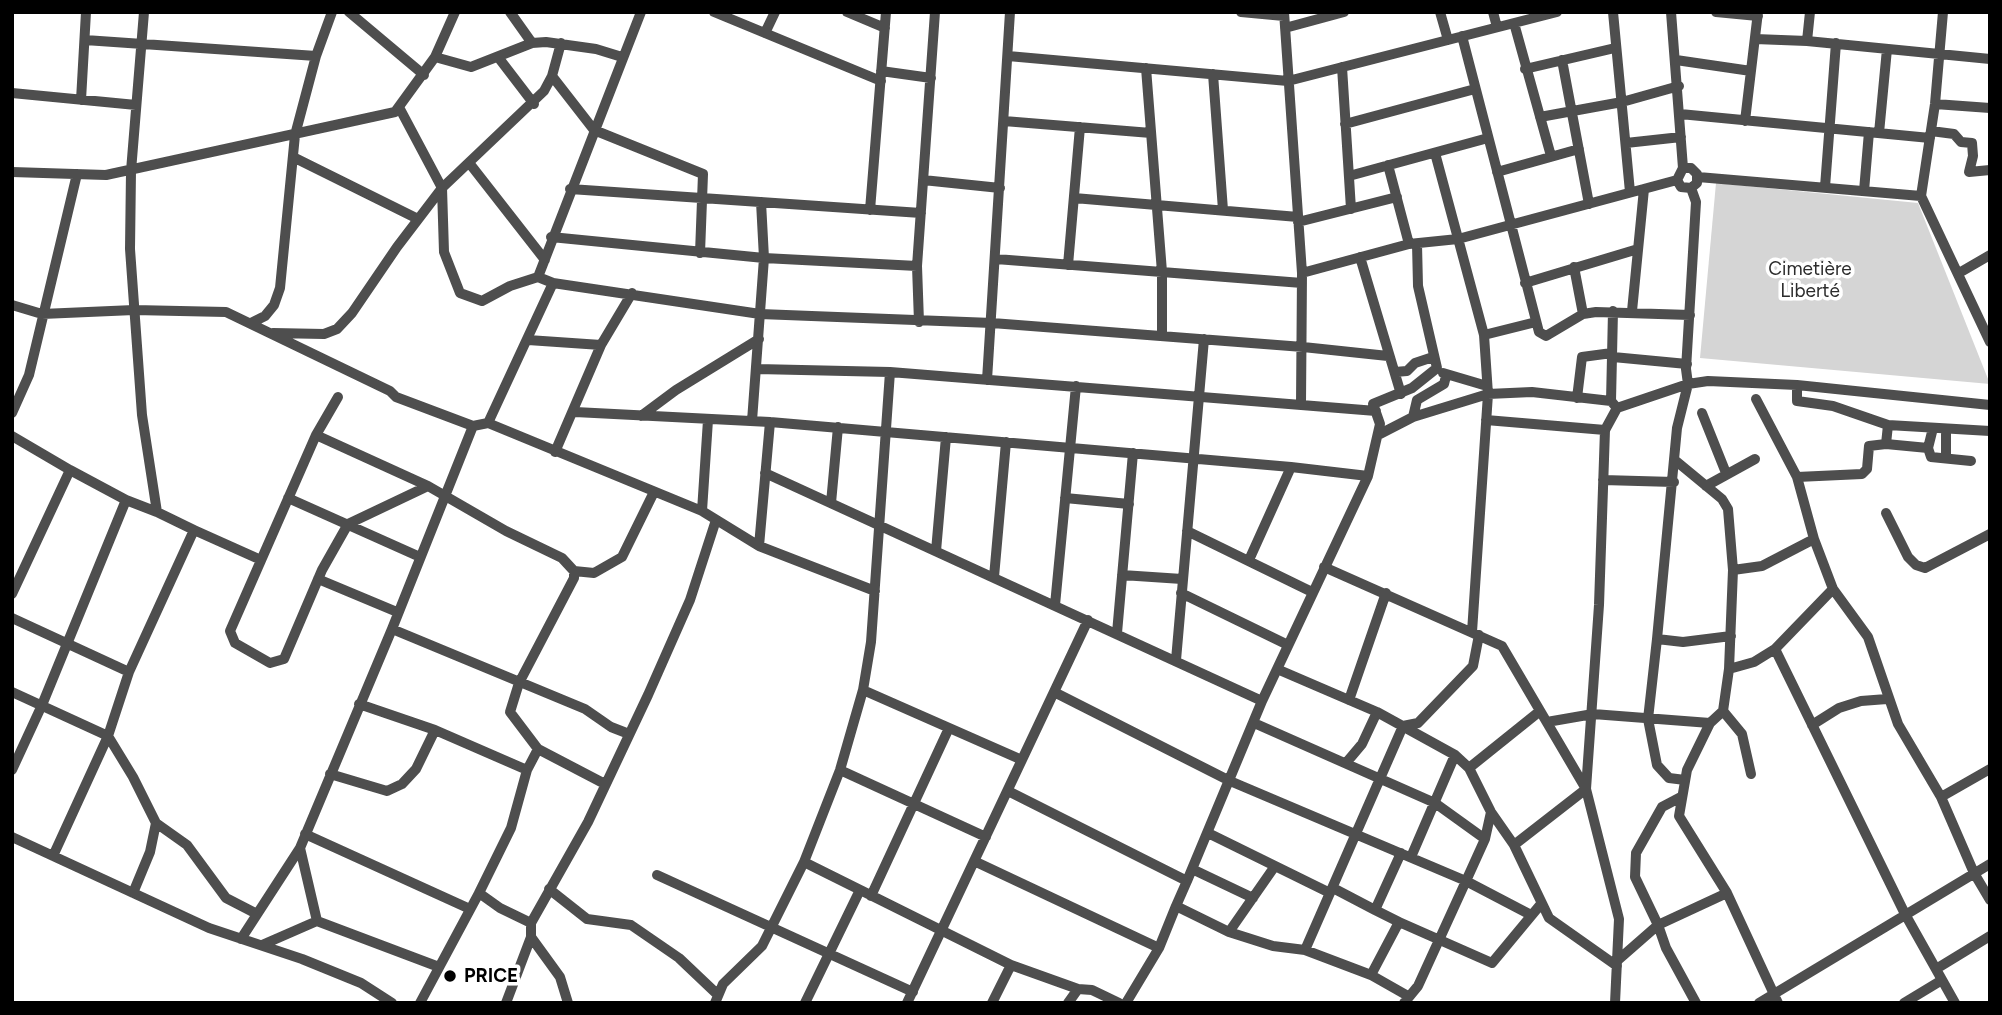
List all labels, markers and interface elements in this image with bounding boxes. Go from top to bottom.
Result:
park label: Cimetière Liberté [1768,258,1852,302]
place label: PRICE [464,965,518,987]
marker: PRICE [442,968,458,984]

